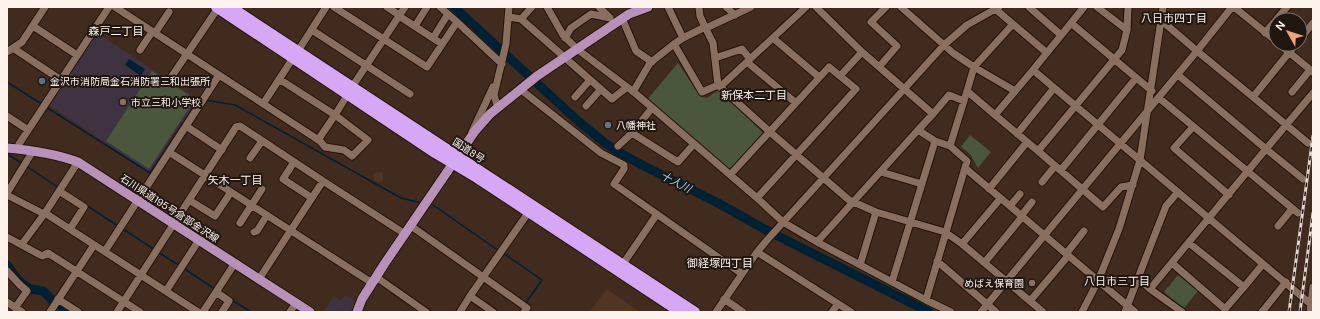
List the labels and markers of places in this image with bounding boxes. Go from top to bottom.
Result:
place label: 金沢市消防局金石消防署三和出張所 [50,75,210,88]
marker: 金沢市消防局金石消防署三和出張所 [37,76,47,86]
place label: 市立三和小学校 [131,96,201,109]
marker: 市立三和小学校 [118,97,128,107]
place label: 八幡神社 [616,119,656,132]
marker: 八幡神社 [603,120,613,130]
place label: めばえ保育園 [964,277,1024,290]
marker: めばえ保育園 [1027,278,1037,288]

